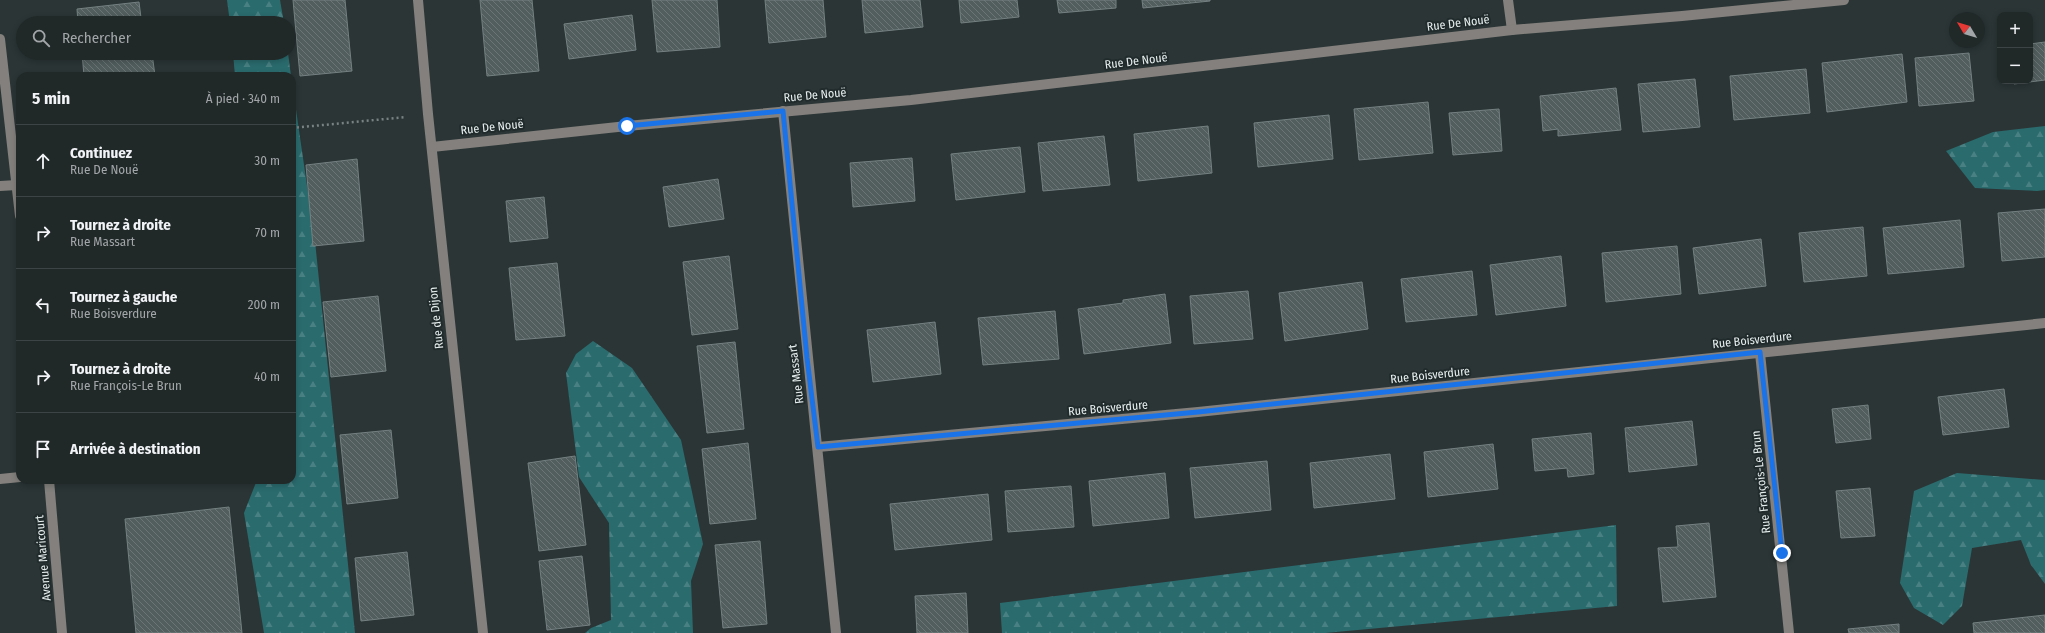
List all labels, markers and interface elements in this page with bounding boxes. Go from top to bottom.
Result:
street label: Rue De Nouë [1426,12,1490,34]
north arrow [1949,12,1985,48]
map controls [1997,12,2033,84]
button: + [1997,12,2033,48]
search box [16,16,296,60]
icon: search [30,27,52,49]
text: Rechercher [62,29,131,47]
button: − [1997,48,2033,84]
street label: Rue De Nouë [1104,50,1168,72]
street label: Rue De Nouë [783,85,847,105]
text: 5 min [32,88,70,109]
text: À pied · 340 m [206,91,280,106]
street label: Rue De Nouë [460,117,524,137]
route start [618,117,636,135]
text: Continuez [70,144,132,162]
icon: ahead [32,150,54,172]
text: 30 m [254,153,280,168]
text: Rue De Nouë [70,162,138,177]
text: Tournez à droite [70,216,171,234]
icon: right [32,222,54,244]
text: 70 m [255,225,280,240]
text: Rue Massart [70,234,135,249]
street label: Rue de Dijon [426,286,446,350]
text: Tournez à gauche [70,288,177,306]
icon: left [32,294,54,316]
text: 200 m [248,297,280,312]
text: Rue Boisverdure [70,306,157,321]
street label: Rue Boisverdure [1711,329,1793,351]
street label: Rue Massart [785,343,807,405]
text: Tournez à droite [70,360,171,378]
street label: Rue Boisverdure [1389,364,1471,386]
icon: right [32,366,54,388]
text: 40 m [254,369,280,384]
text: Rue François-Le Brun [70,378,182,393]
street label: Rue Boisverdure [1068,398,1149,418]
street label: Rue François-Le Brun [1749,430,1773,534]
icon: arrive [32,438,54,460]
text: Arrivée à destination [70,440,201,458]
street label: Avenue Maricourt [32,514,54,602]
route end [1773,544,1791,562]

